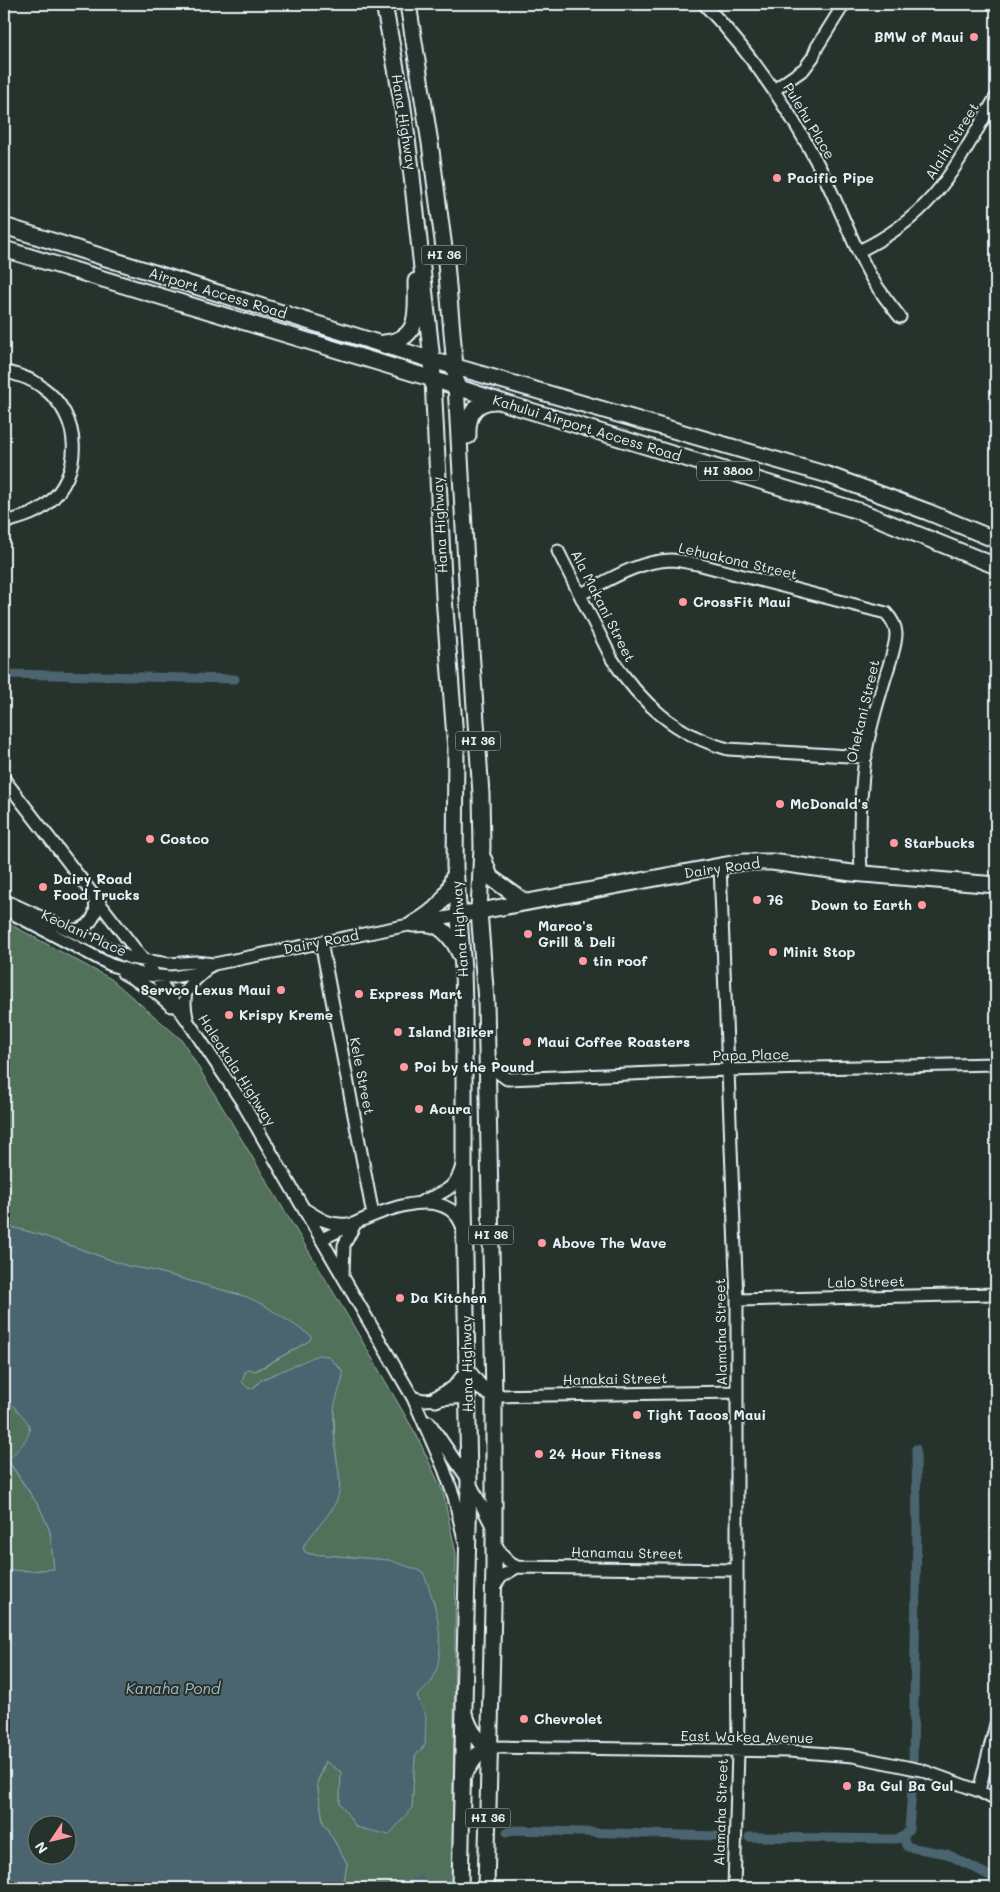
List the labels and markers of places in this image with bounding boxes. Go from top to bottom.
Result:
place label: BMW of Maui [874,27,964,46]
marker: BMW of Maui [968,31,980,43]
place label: Pacific Pipe [787,168,874,187]
marker: Pacific Pipe [771,172,783,184]
place label: CrossFit Maui [693,592,791,611]
marker: CrossFit Maui [677,596,689,608]
place label: McDonald's [790,794,868,813]
marker: McDonald's [774,798,786,810]
place label: Costco [160,829,210,848]
marker: Costco [144,833,156,845]
place label: Starbucks [904,833,975,852]
marker: Starbucks [888,837,900,849]
place label: Dairy Road Food Trucks [53,869,139,904]
marker: Dairy Road Food Trucks [37,881,49,893]
place label: 76 [767,890,783,909]
marker: 76 [751,894,763,906]
place label: Down to Earth [811,895,912,914]
marker: Down to Earth [916,899,928,911]
place label: Marco's Grill & Deli [538,916,616,951]
marker: Marco's Grill & Deli [522,928,534,940]
place label: Minit Stop [783,942,856,961]
marker: Minit Stop [767,946,779,958]
place label: tin roof [593,951,648,970]
marker: tin roof [577,955,589,967]
place label: Servco Lexus Maui [140,980,271,999]
marker: Servco Lexus Maui [275,984,287,996]
place label: Express Mart [369,984,462,1003]
marker: Express Mart [353,988,365,1000]
place label: Krispy Kreme [239,1005,333,1024]
marker: Krispy Kreme [223,1009,235,1021]
place label: Island Biker [408,1022,494,1041]
marker: Island Biker [392,1026,404,1038]
place label: Maui Coffee Roasters [537,1032,690,1051]
marker: Maui Coffee Roasters [521,1036,533,1048]
place label: Poi by the Pound [414,1057,534,1076]
marker: Poi by the Pound [398,1061,410,1073]
place label: Acura [429,1099,471,1118]
marker: Acura [413,1103,425,1115]
place label: Above The Wave [552,1233,666,1252]
marker: Above The Wave [536,1237,548,1249]
place label: Da Kitchen [410,1288,487,1307]
marker: Da Kitchen [394,1292,406,1304]
place label: Tight Tacos Maui [647,1405,766,1424]
marker: Tight Tacos Maui [631,1409,643,1421]
place label: 24 Hour Fitness [549,1444,661,1463]
marker: 24 Hour Fitness [533,1448,545,1460]
place label: Chevrolet [534,1709,603,1728]
marker: Chevrolet [518,1713,530,1725]
place label: Ba Gul Ba Gul [857,1776,953,1795]
marker: Ba Gul Ba Gul [841,1780,853,1792]

